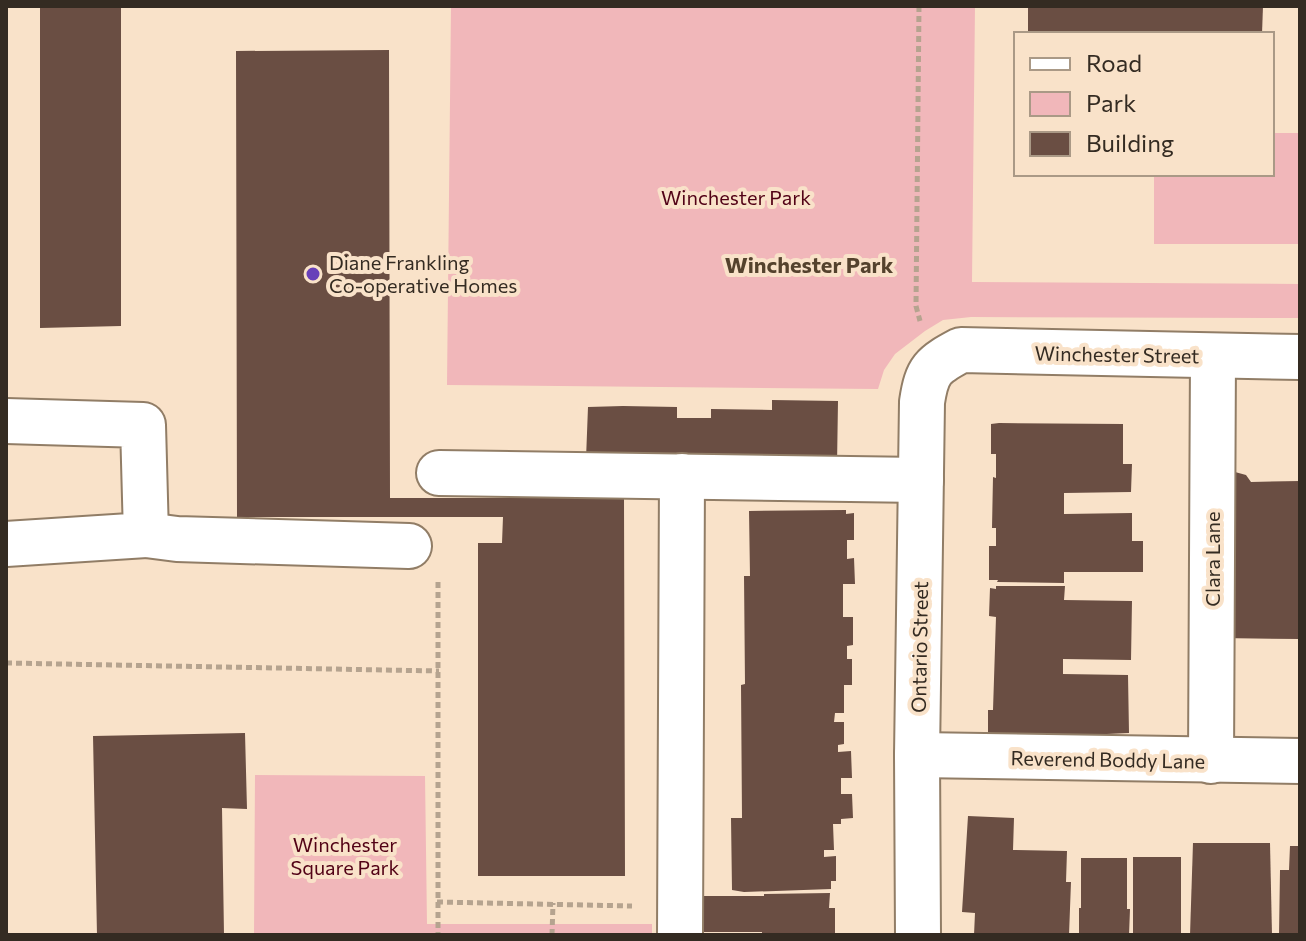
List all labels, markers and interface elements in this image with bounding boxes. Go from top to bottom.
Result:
legend [1014,32,1274,176]
text: Road [1086,48,1142,77]
text: Park [1086,88,1136,117]
text: Building [1086,128,1174,157]
park label: Winchester Park [661,185,811,209]
place label: Diane Frankling Co-operative Homes [329,250,517,297]
district label: Winchester Park [725,251,894,278]
marker: Diane Frankling Co-operative Homes [304,265,322,283]
street label: Winchester Street [1034,341,1200,367]
street label: Clara Lane [1200,511,1224,607]
street label: Ontario Street [906,581,932,713]
street label: Reverend Boddy Lane [1011,745,1205,773]
park label: Winchester Square Park [291,832,400,879]

